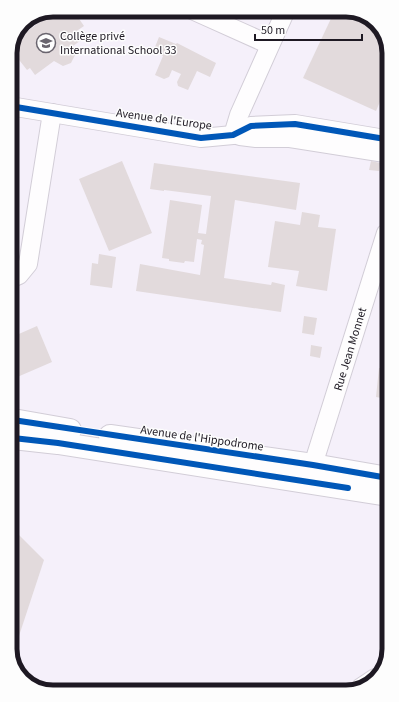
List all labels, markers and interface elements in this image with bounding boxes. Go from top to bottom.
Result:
scale bar [255,16,362,42]
text: 50 m [261,22,285,39]
place label: Collège privé International School 33 [60,28,177,59]
school or university icon: Collège privé International School 33 [35,32,57,54]
street label: Avenue de l'Europe [115,104,213,135]
street label: Rue Jean Monnet [330,305,371,393]
street label: Avenue de l'Hippodrome [139,421,265,456]

